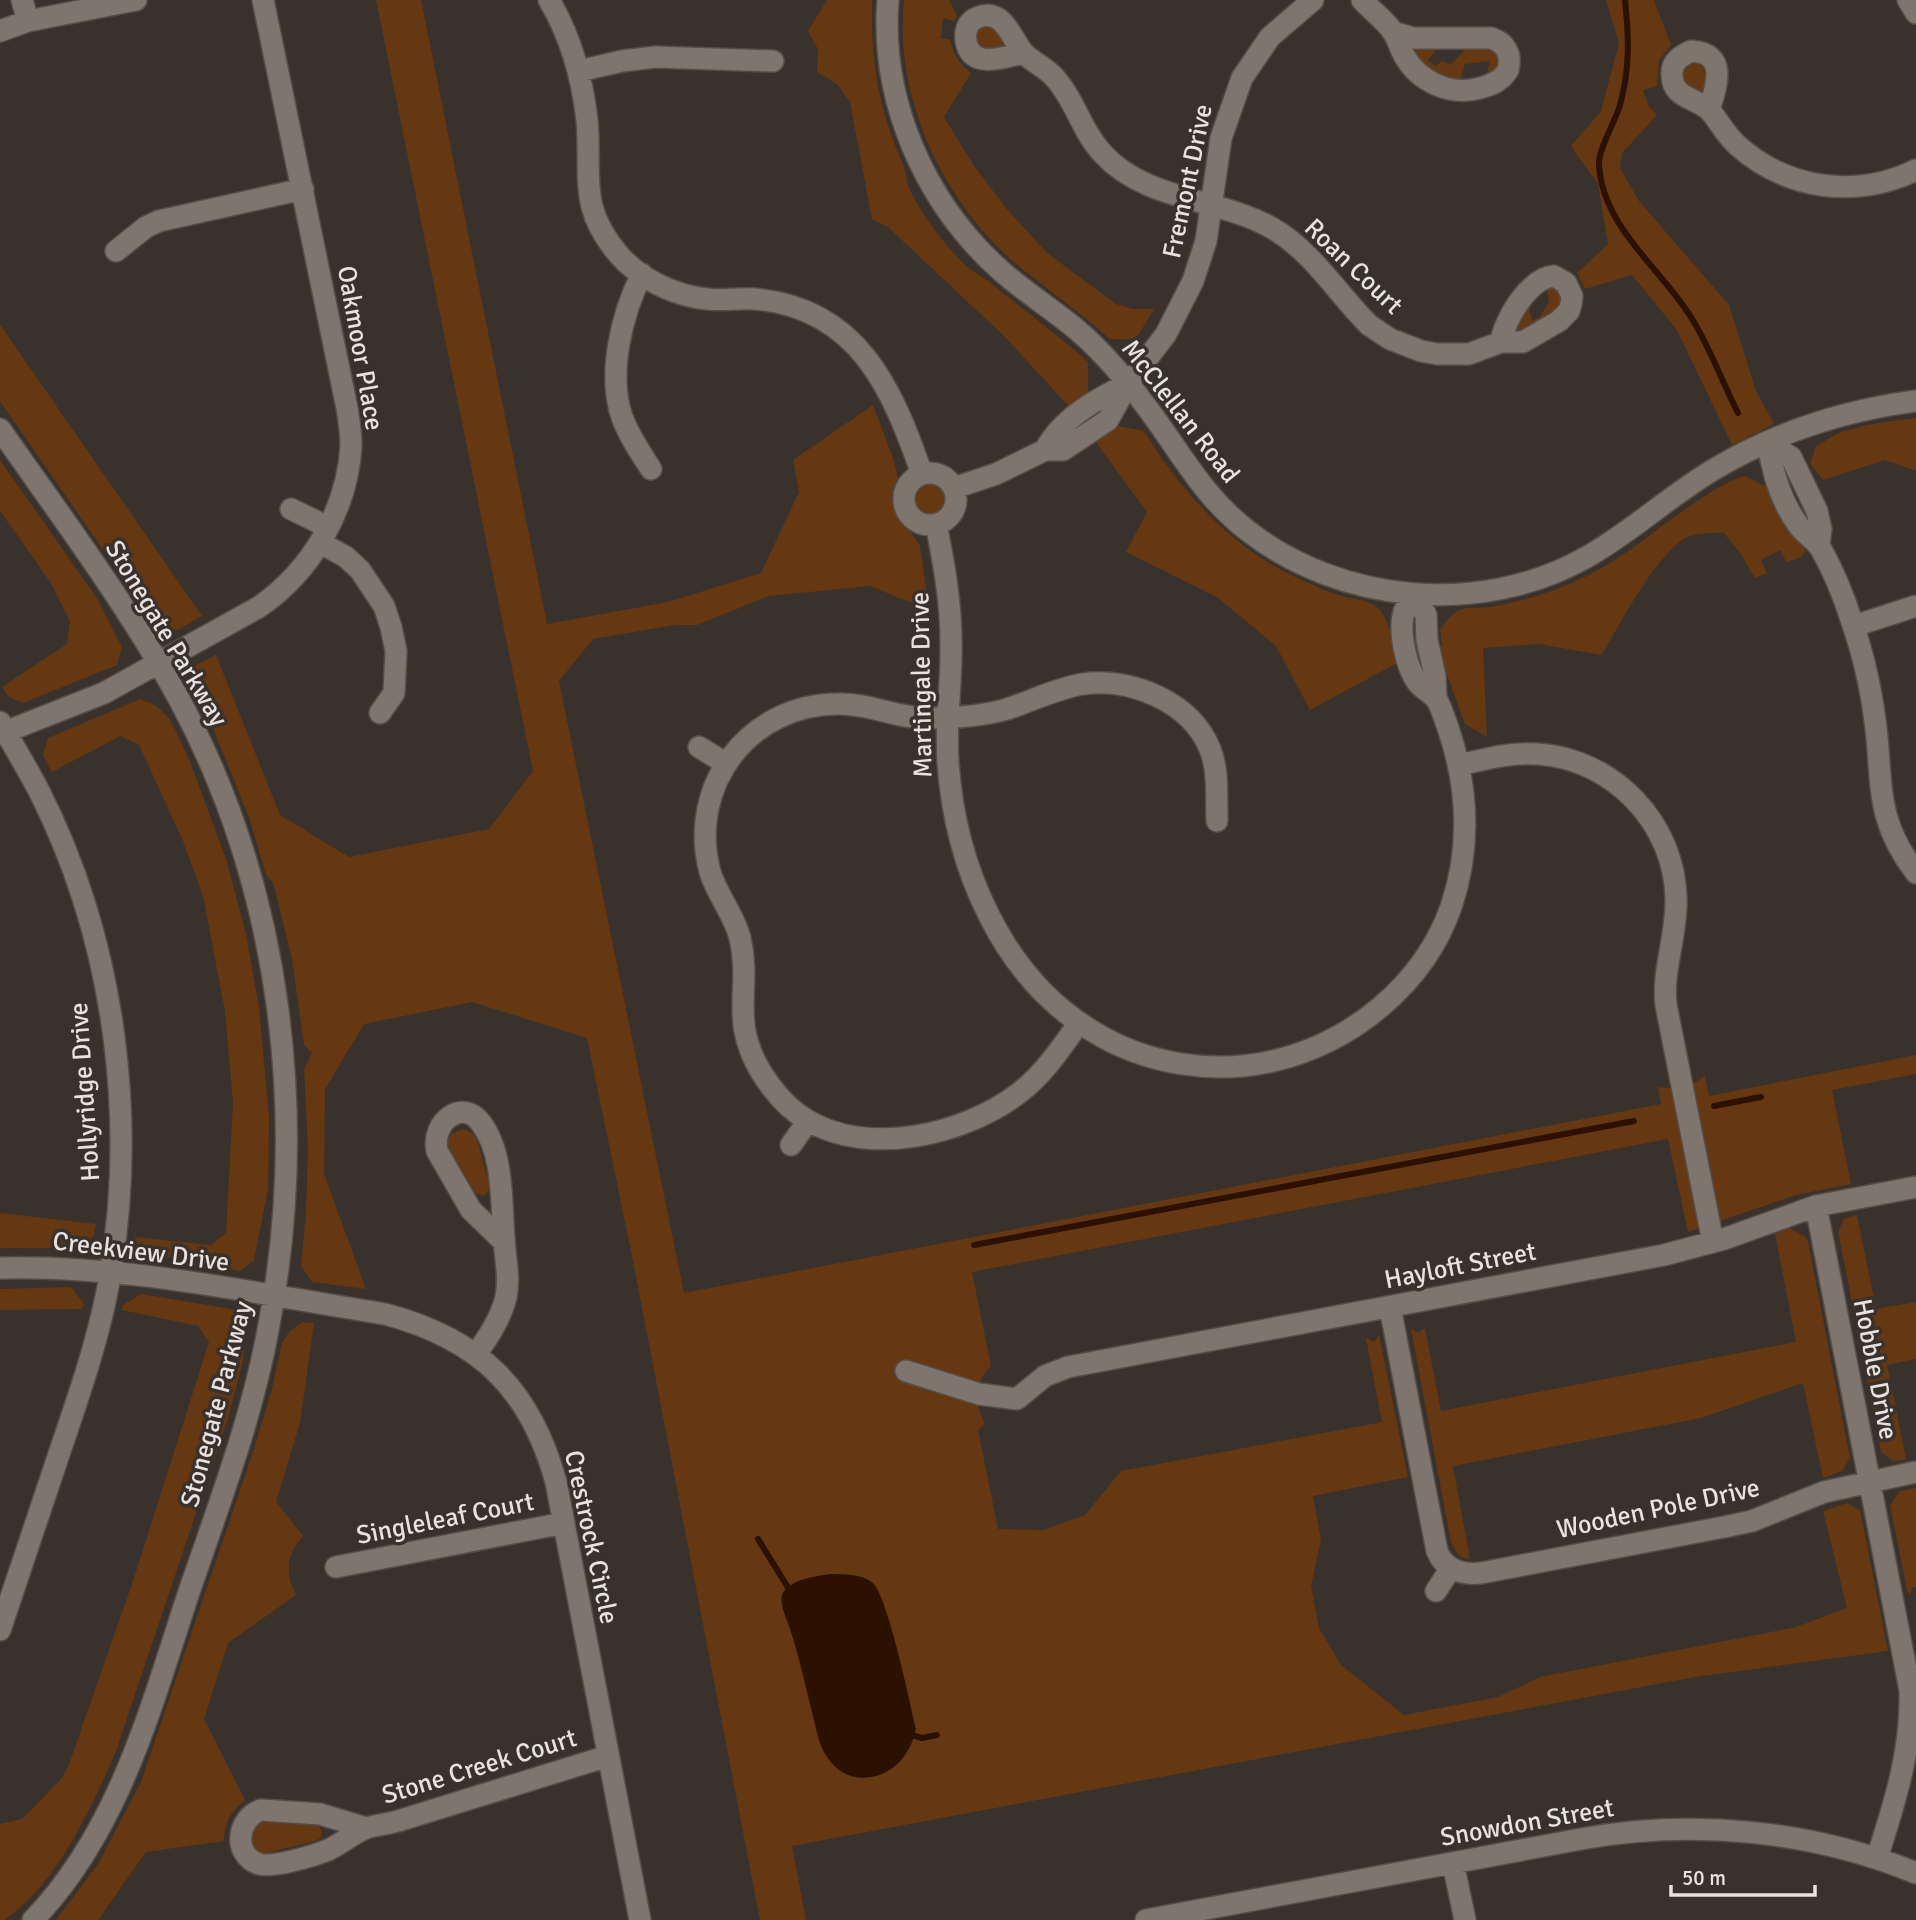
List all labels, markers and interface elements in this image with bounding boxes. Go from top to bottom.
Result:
street label: Fremont Drive [1156,101,1220,261]
street label: Roan Court [1297,212,1409,321]
street label: Oakmoor Place [330,263,390,433]
street label: McClellan Road [1114,334,1246,490]
street label: Stonegate Parkway [98,535,234,733]
street label: Martingale Drive [904,592,940,778]
street label: Hollyridge Drive [63,1001,107,1182]
street label: Creekview Drive [51,1225,231,1279]
street label: Hayloft Street [1382,1236,1539,1296]
street label: Hobble Drive [1846,1296,1904,1442]
street label: Stonegate Parkway [174,1298,260,1511]
street label: Crestrock Circle [557,1448,625,1627]
street label: Wooden Pole Drive [1554,1472,1763,1546]
street label: Singleleaf Court [354,1486,537,1552]
street label: Stone Creek Court [378,1722,580,1812]
street label: Snowdon Street [1438,1792,1616,1854]
scale bar [1671,1854,1814,1898]
text: 50 m [1682,1865,1726,1891]

